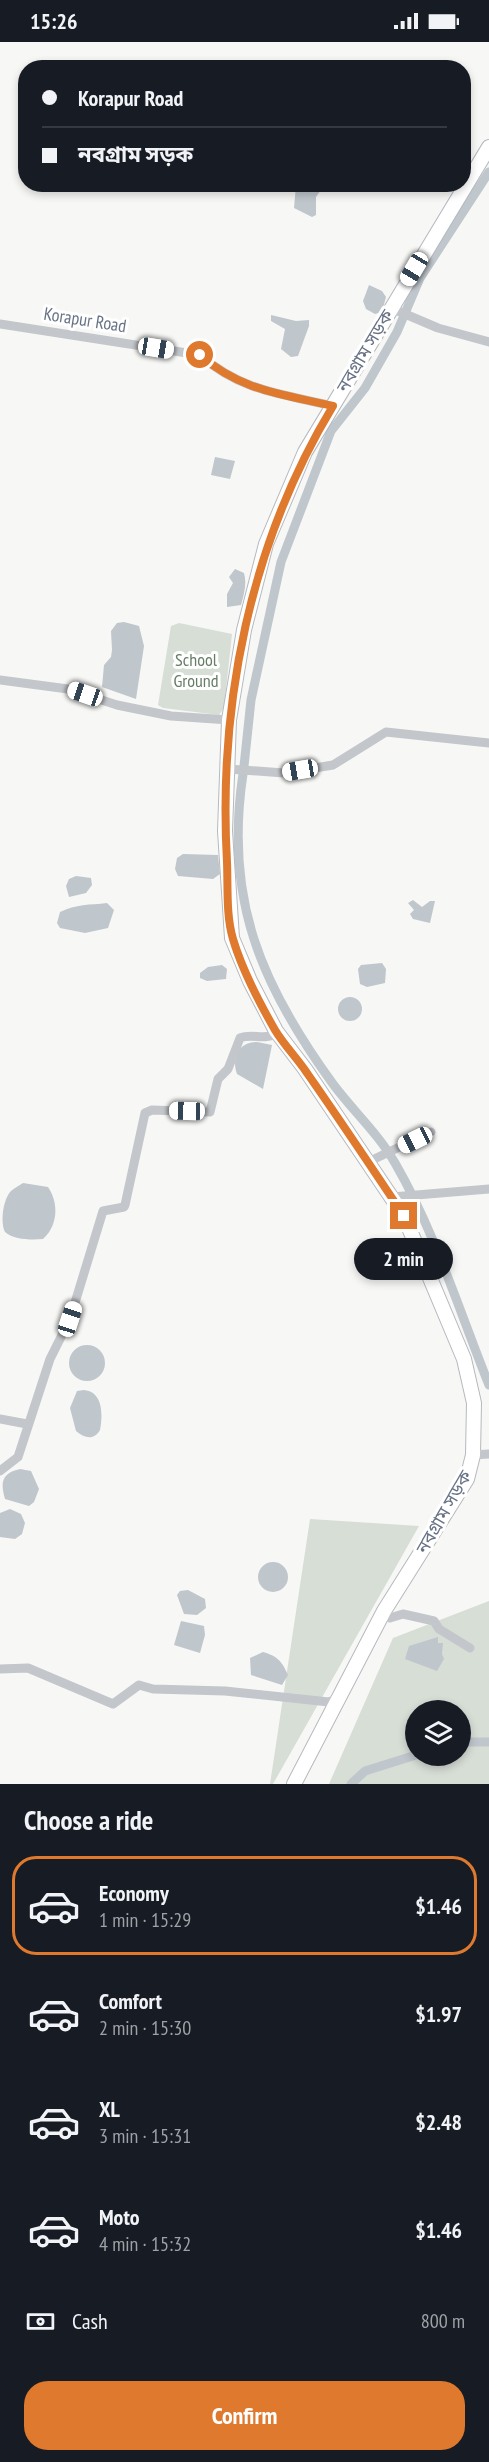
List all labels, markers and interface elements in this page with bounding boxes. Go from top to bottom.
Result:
text: 15:26 [30,7,78,35]
text: Korapur Road [78,84,183,112]
text: নবগ্রাম সড়ক [78,140,193,168]
car [397,249,431,289]
street label: Korapur Road [42,302,128,337]
street label: নবগ্রাম সড়ক [330,305,398,397]
car [137,336,175,360]
route start [186,341,213,368]
park label: School Ground [173,648,219,692]
car [65,680,105,708]
car [281,758,319,782]
car [169,1102,205,1120]
car [395,1124,435,1156]
route end [390,1202,417,1229]
callout: 2 min [354,1237,454,1279]
text: 2 min [383,1246,424,1272]
car [56,1299,84,1339]
street label: নবগ্রাম সড়ক [410,1466,477,1558]
map controls [405,1700,471,1766]
button: layers [405,1700,471,1766]
text: Choose a ride [24,1803,153,1837]
icon: car [27,1879,81,1933]
text: Economy [99,1879,169,1907]
text: $1.46 [415,1892,462,1920]
text: 1 min · 15:29 [99,1907,191,1933]
icon: car [27,1987,81,2041]
text: Comfort [99,1987,162,2015]
text: $1.97 [415,2000,462,2028]
text: 2 min · 15:30 [99,2015,191,2041]
icon: car [27,2095,81,2149]
text: XL [99,2095,120,2123]
text: $2.48 [415,2108,462,2136]
text: 3 min · 15:31 [99,2123,191,2149]
icon: car [27,2203,81,2257]
text: Moto [99,2203,140,2231]
text: $1.46 [415,2216,462,2244]
text: 4 min · 15:32 [99,2231,191,2257]
icon: cash [24,2305,57,2338]
text: Cash [72,2307,108,2335]
text: 800 m [421,2308,465,2334]
button: Confirm [24,2381,465,2450]

